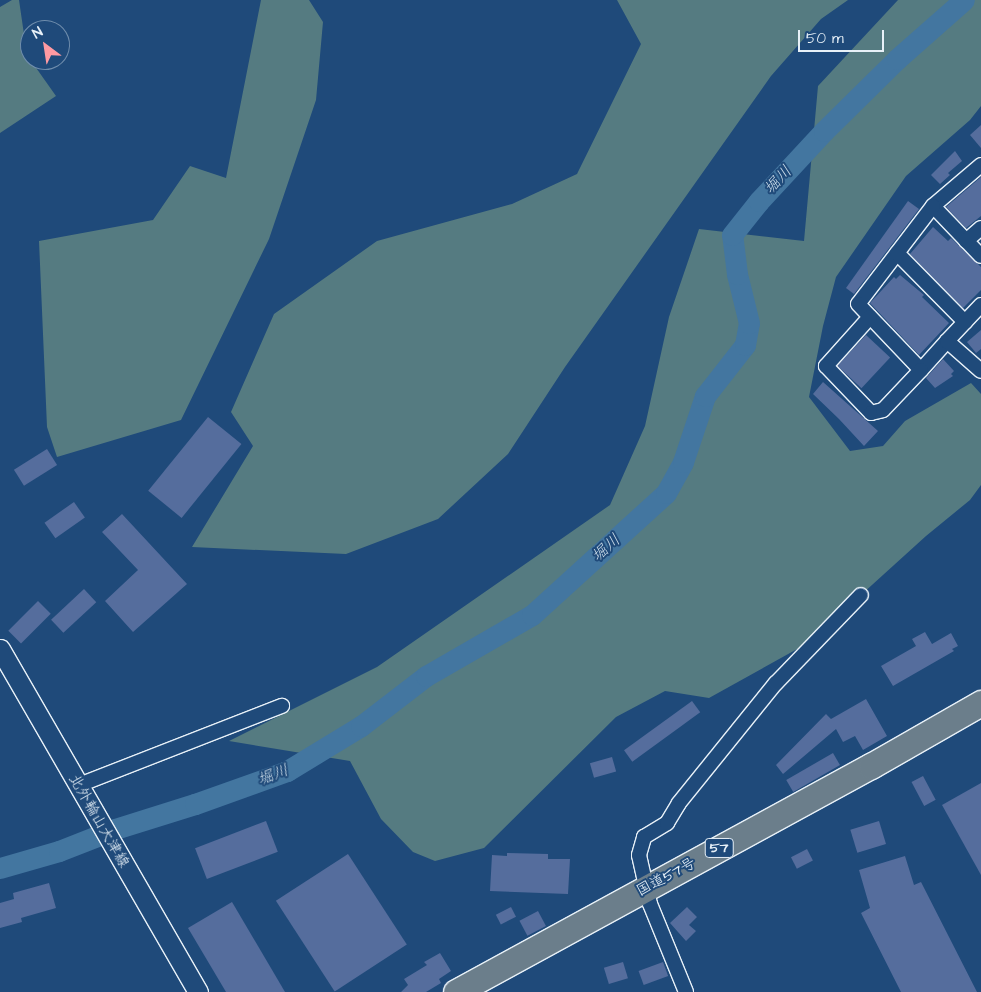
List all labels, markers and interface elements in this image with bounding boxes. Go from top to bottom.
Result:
north arrow [20,20,70,70]
scale bar [801,20,887,52]
text: N [29,22,47,44]
text: 50 m [806,28,844,49]
water label: 堀川 [760,162,796,198]
water label: 堀川 [588,530,624,566]
water label: 堀川 [255,760,291,790]
street label: 北外輪山大津線 [65,771,133,871]
road number: 57 [704,836,734,860]
street label: 国道57号 [633,854,699,900]

